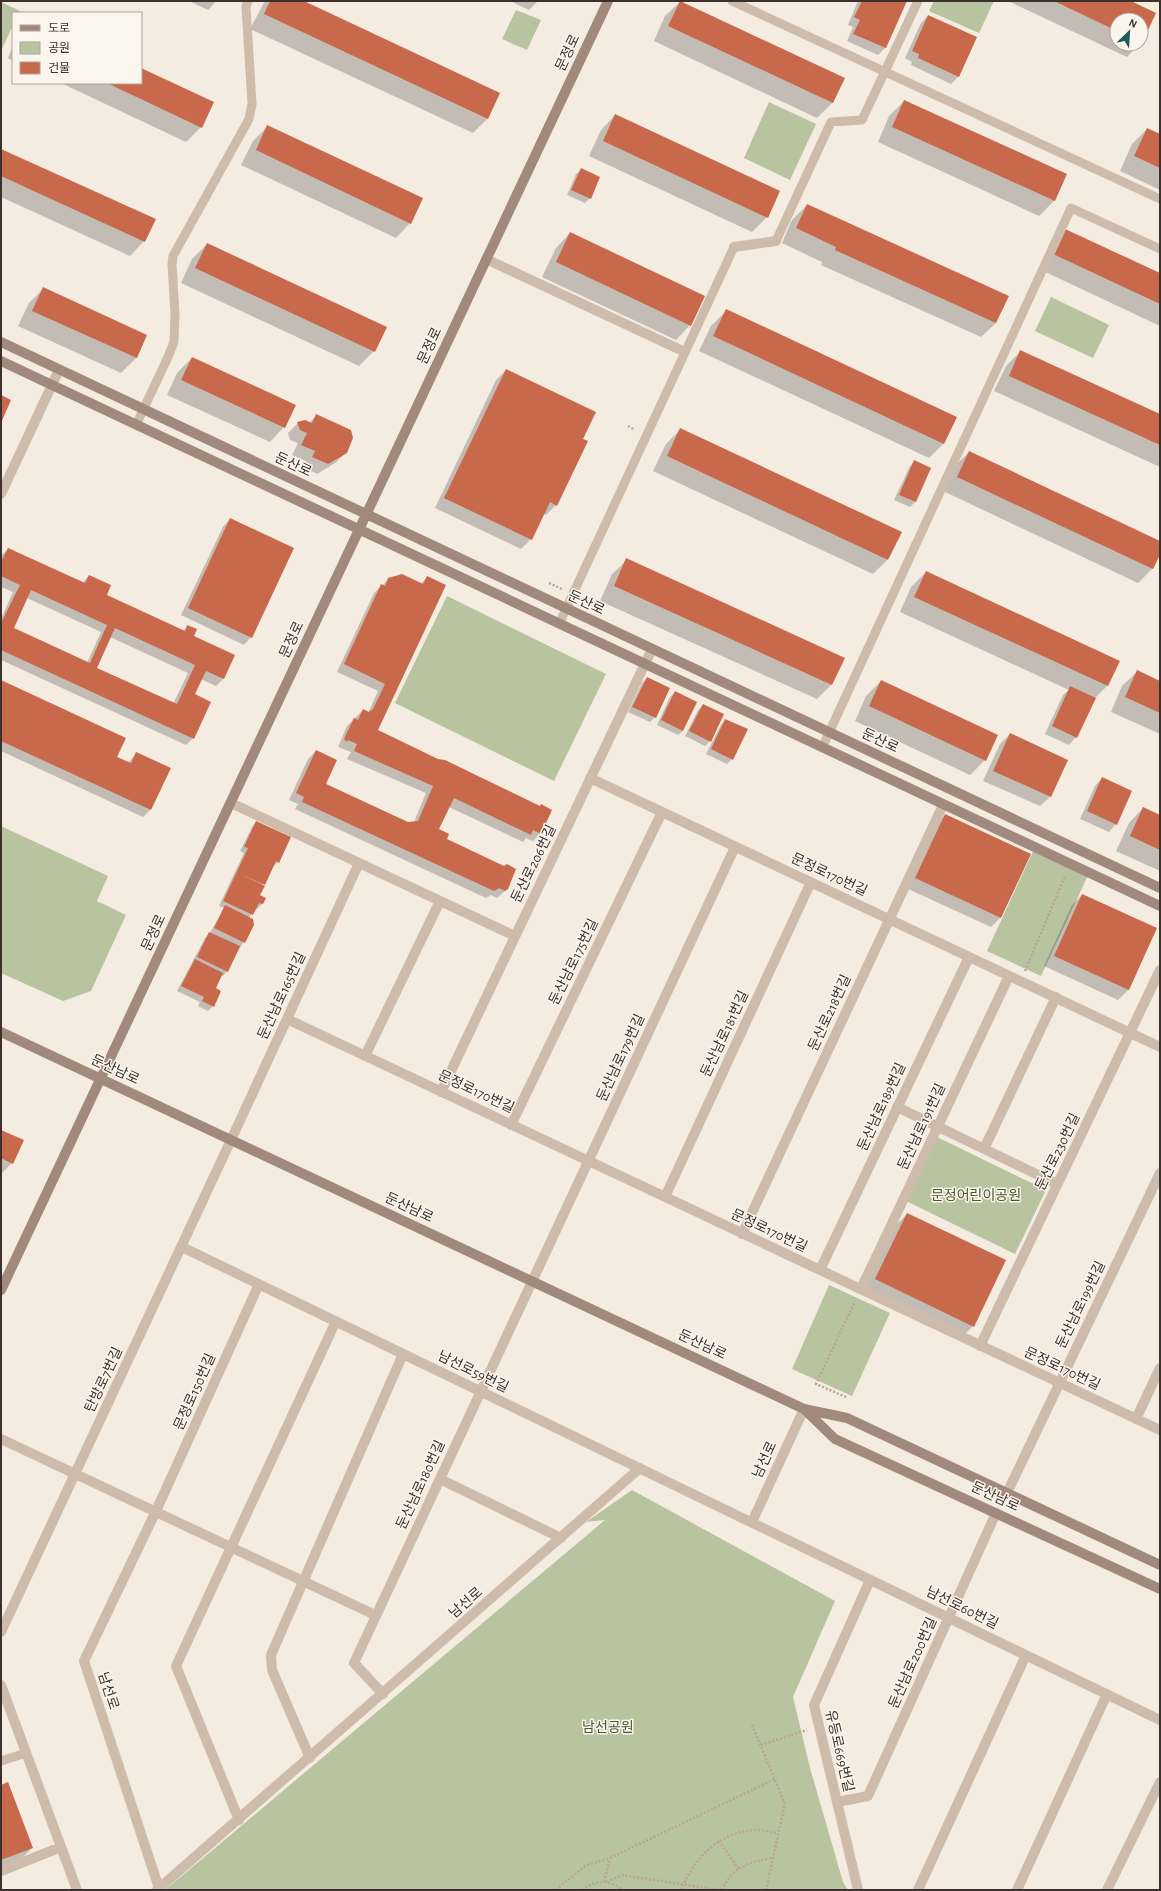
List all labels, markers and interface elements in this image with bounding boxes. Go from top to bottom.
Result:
legend [12,12,142,84]
north arrow [1109,12,1149,52]
text: N [1127,17,1139,30]
text: 도로 [48,22,70,34]
street label: 문정로 [553,32,583,73]
text: 공원 [48,42,70,54]
text: 건물 [48,62,70,74]
street label: 문정로 [415,325,445,366]
street label: 둔산로 [273,450,314,480]
street label: 둔산로 [566,588,607,618]
street label: 문정로 [277,619,307,660]
street label: 둔산로 [860,726,901,756]
street label: 둔산로206번길 [508,822,559,905]
street label: 문정로170번길 [789,850,870,899]
street label: 문정로 [139,912,169,953]
street label: 둔산남로175번길 [546,916,601,1007]
street label: 둔산남로165번길 [255,950,308,1042]
street label: 둔산로218번길 [805,972,854,1053]
street label: 둔산남로181번길 [698,988,751,1079]
street label: 둔산남로179번길 [594,1012,647,1104]
street label: 둔산남로 [89,1052,142,1087]
street label: 둔산남로189번길 [855,1060,908,1153]
street label: 문정로170번길 [436,1067,517,1116]
street label: 둔산남로191번길 [895,1081,948,1172]
street label: 둔산로230번길 [1032,1111,1083,1193]
park label: 문정어린이공원 [931,1188,1021,1203]
street label: 둔산남로 [383,1190,436,1225]
street label: 문정로170번길 [729,1206,810,1255]
street label: 둔산남로199번길 [1053,1259,1108,1351]
street label: 둔산남로 [676,1327,729,1362]
street label: 문정로170번길 [1022,1344,1103,1393]
street label: 탄방로7번길 [82,1345,125,1415]
street label: 남선로59번길 [435,1348,511,1395]
street label: 문정로150번길 [171,1351,218,1433]
street label: 둔산남로180번길 [393,1438,448,1532]
street label: 남선로 [750,1439,780,1480]
street label: 둔산남로 [969,1479,1022,1514]
street label: 남선로 [446,1584,485,1621]
street label: 남선로60번길 [924,1584,1001,1631]
street label: 둔산남로200번길 [886,1615,939,1711]
street label: 남선로 [95,1670,122,1712]
street label: 유등로669번길 [823,1708,856,1794]
park label: 남선공원 [582,1720,634,1735]

